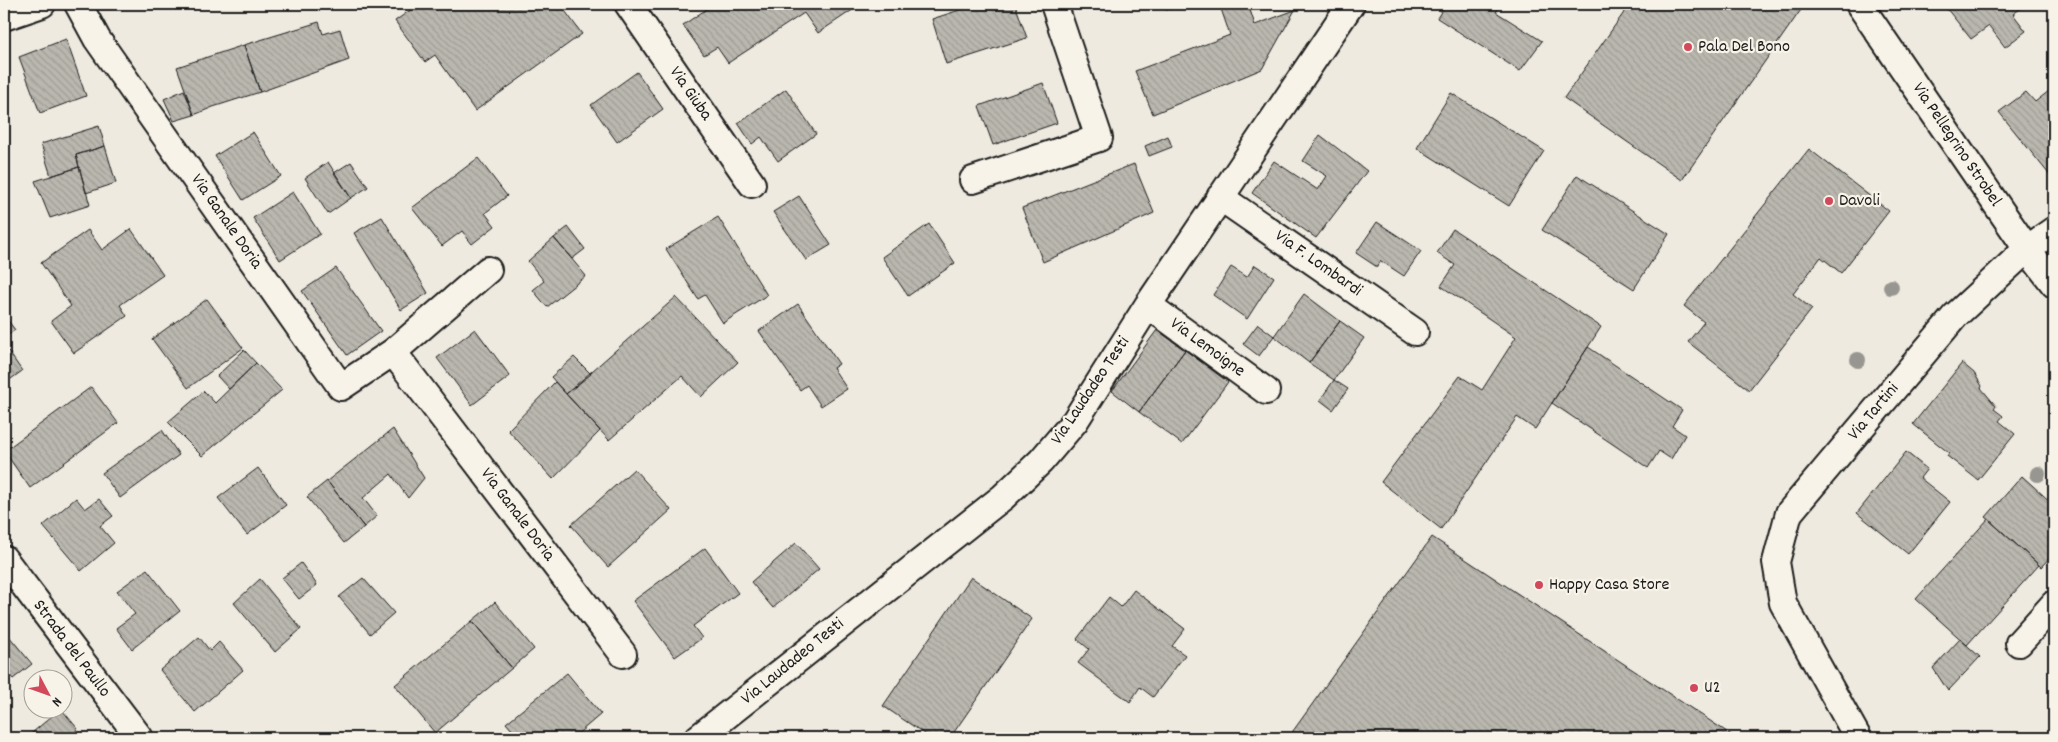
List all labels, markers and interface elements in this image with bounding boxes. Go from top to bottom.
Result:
place label: Pala Del Bono [1698,35,1790,60]
marker: Pala Del Bono [1682,41,1694,53]
street label: Via Giuba [662,62,718,127]
street label: Via Pellegrino Strobel [1905,78,2007,213]
street label: Via Ganale Doria [184,169,268,275]
place label: Davoli [1839,189,1880,214]
marker: Davoli [1823,195,1835,207]
street label: Via F. Lombardi [1269,224,1367,304]
street label: Via Lemoigne [1164,312,1250,384]
street label: Via Laudadeo Testi [1045,332,1137,450]
street label: Via Tartini [1842,378,1906,446]
street label: Via Ganale Doria [474,463,561,567]
place label: Happy Casa Store [1549,573,1669,598]
marker: Happy Casa Store [1533,579,1545,591]
street label: Strada del Paullo [26,595,116,703]
street label: Via Laudadeo Testi [736,613,850,711]
north arrow [22,670,72,720]
place label: U2 [1704,676,1721,701]
marker: U2 [1688,682,1700,694]
text: N [46,692,66,710]

